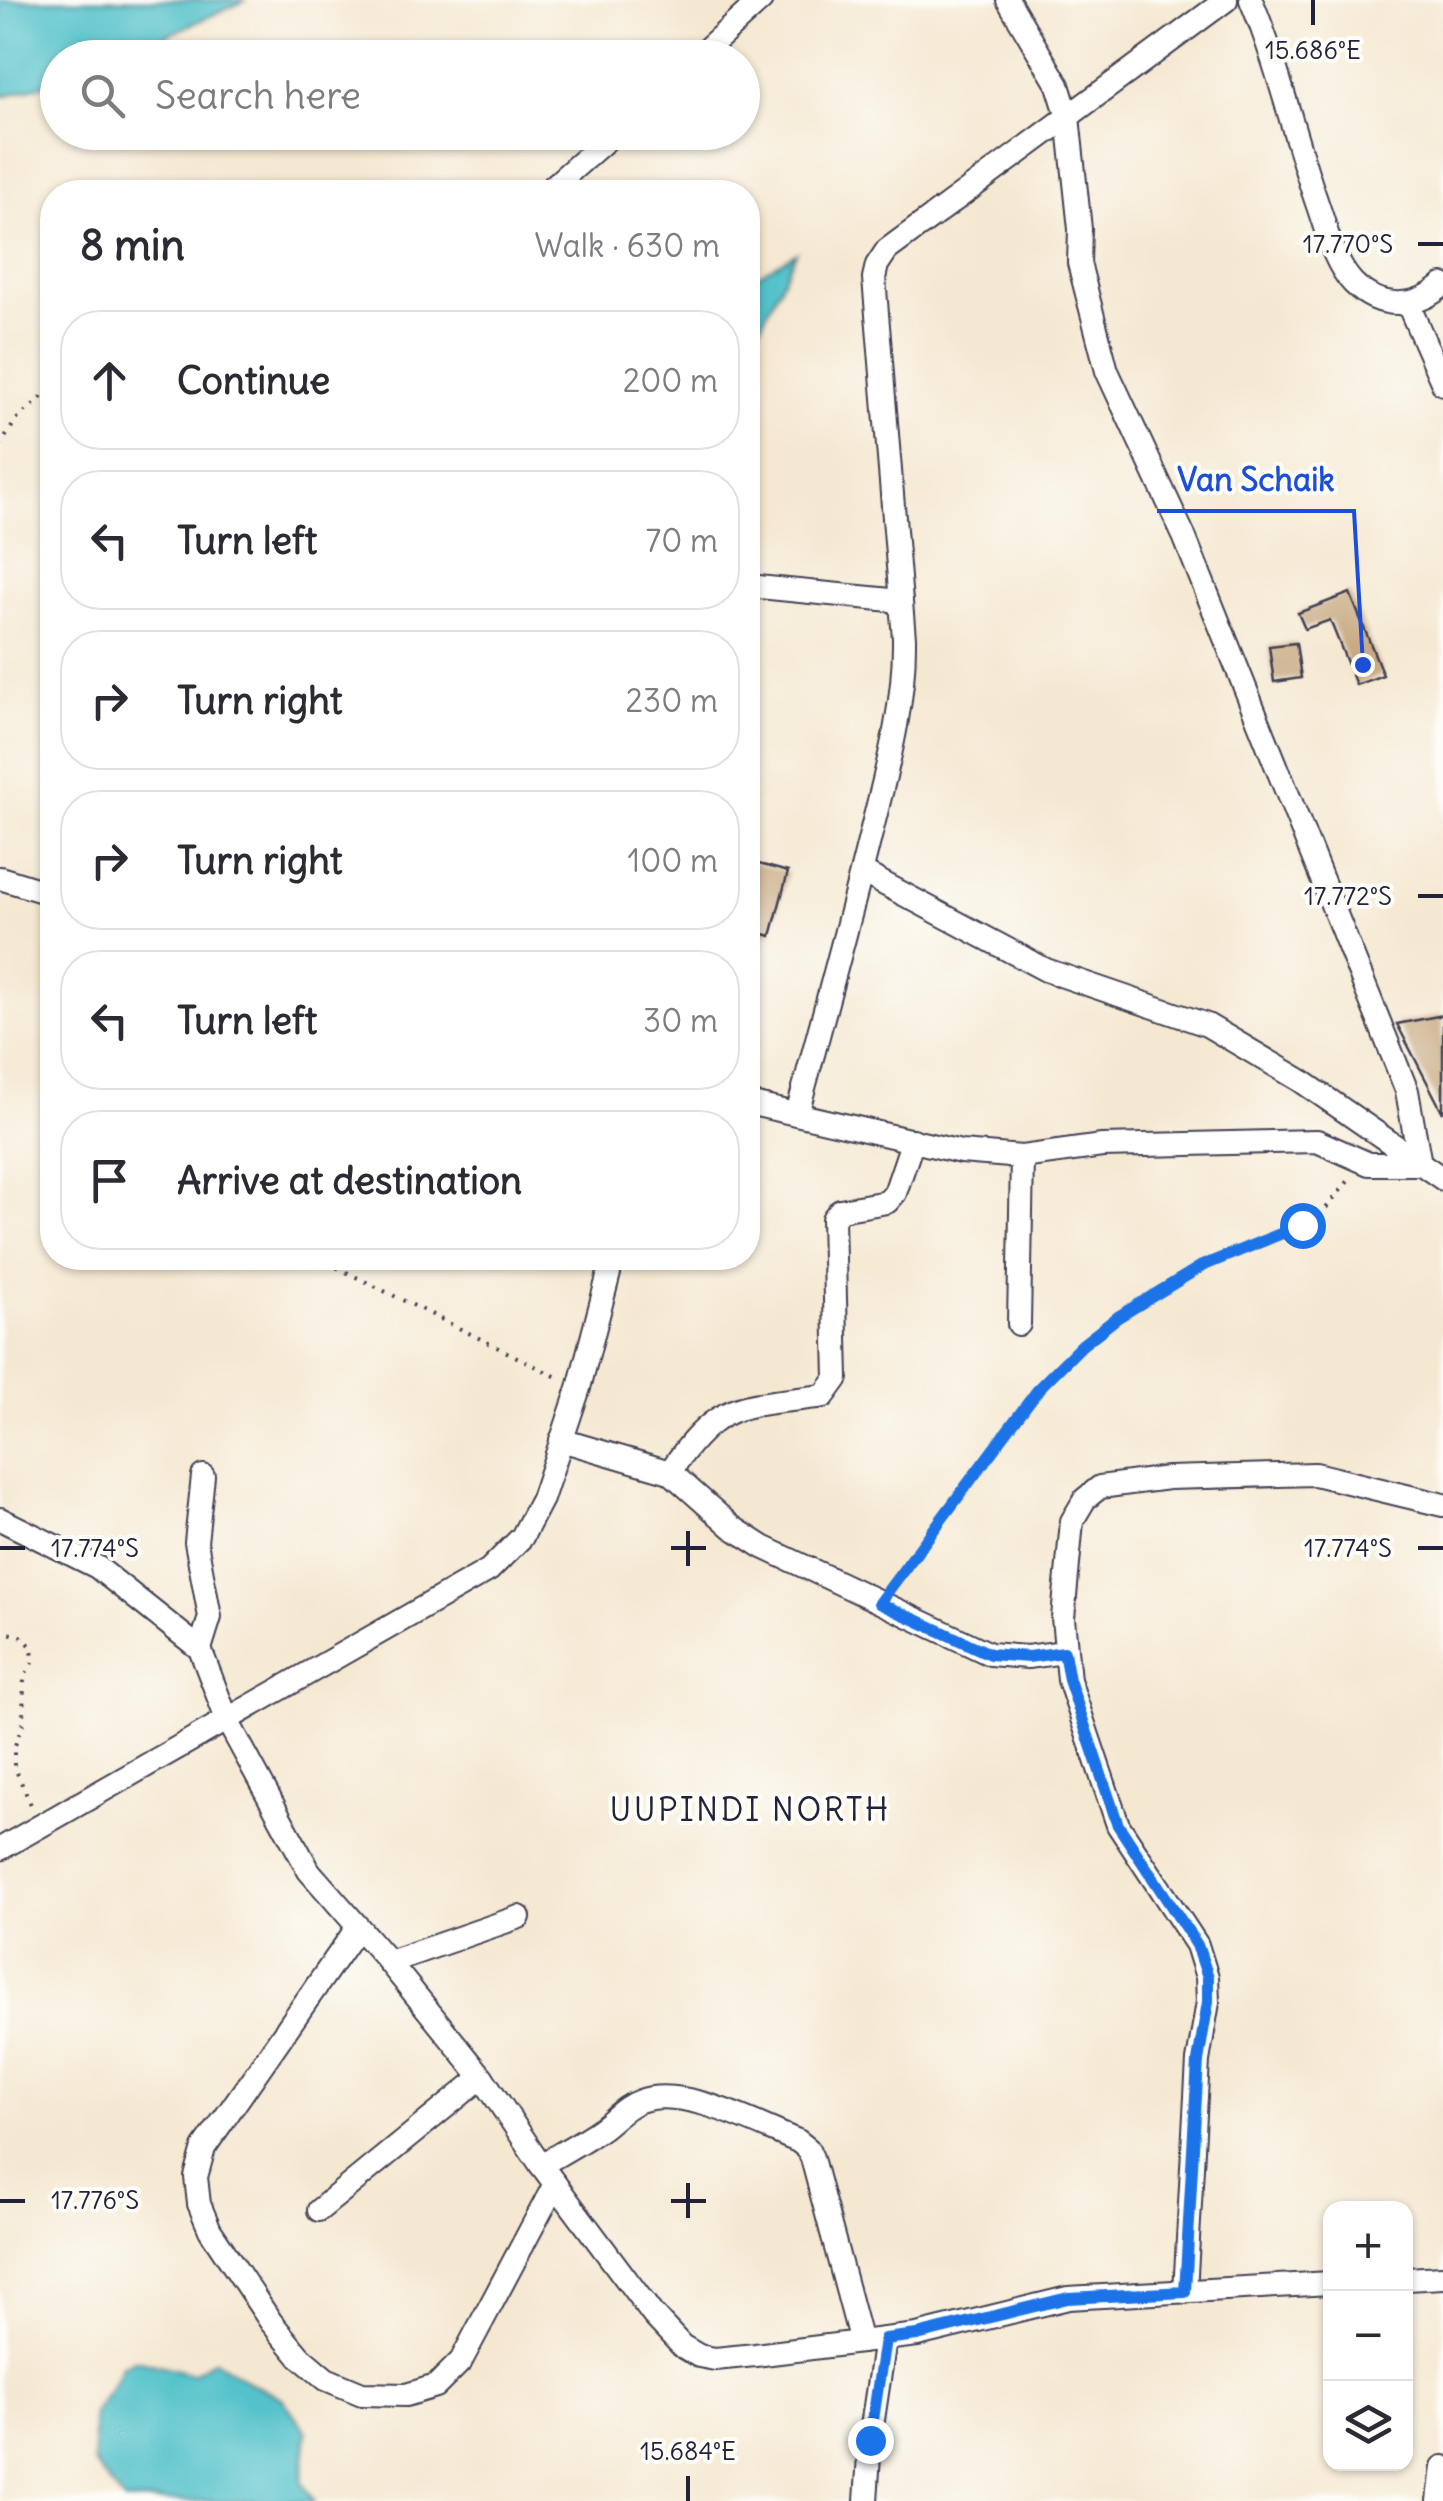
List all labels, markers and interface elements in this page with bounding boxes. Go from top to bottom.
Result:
text: 15.686°E [1265,34,1361,66]
search box [40,40,760,150]
icon: search [75,68,130,123]
text: Search here [155,72,361,119]
text: 8 min [80,219,185,271]
text: Walk · 630 m [534,225,720,266]
text: 17.770°S [1303,228,1393,260]
icon: ahead [82,353,137,408]
text: Continue [177,357,330,404]
text: 200 m [623,360,718,401]
callout: Van Schaik [1157,449,1354,511]
text: Van Schaik [1177,459,1335,500]
icon: left [82,513,137,568]
text: Turn left [177,517,317,564]
text: 70 m [646,520,718,561]
icon: right [82,673,137,728]
text: Turn right [177,677,343,724]
text: 230 m [626,680,718,721]
icon: right [82,833,137,888]
text: Turn right [177,837,343,884]
text: 100 m [628,840,718,881]
text: 17.772°S [1304,880,1392,912]
icon: left [82,993,137,1048]
text: Turn left [177,997,317,1044]
text: 30 m [643,1000,718,1041]
icon: arrive [82,1153,137,1208]
text: Arrive at destination [177,1157,522,1204]
route start [1280,1203,1326,1249]
text: 17.774°S [51,1532,139,1564]
text: 17.774°S [1304,1532,1392,1564]
district label: UUPINDI NORTH [609,1789,891,1830]
text: 17.776°S [51,2184,139,2216]
map controls [1323,2201,1413,2471]
button: + [1323,2201,1413,2291]
button: − [1323,2291,1413,2381]
button: layers [1323,2381,1413,2471]
route end [848,2418,894,2464]
text: 15.684°E [640,2435,736,2467]

